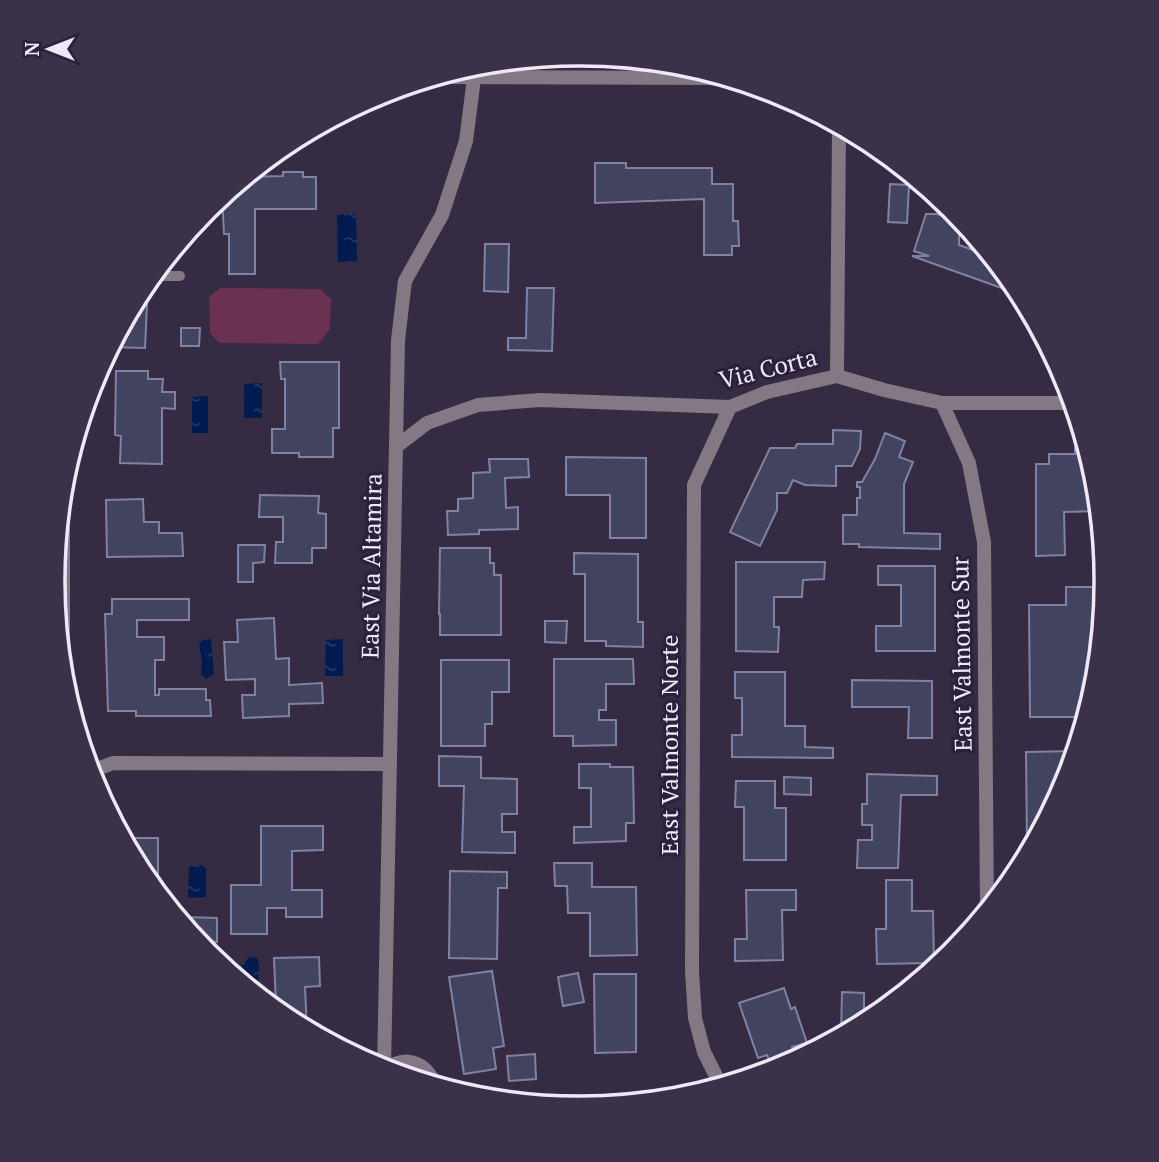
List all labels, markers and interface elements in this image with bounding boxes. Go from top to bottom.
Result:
north arrow [14,14,84,84]
text: N [19,41,44,56]
street label: Via Corta [715,340,820,396]
street label: East Via Altamira [353,473,389,659]
street label: East Valmonte Sur [943,555,979,752]
street label: East Valmonte Norte [653,635,685,855]

